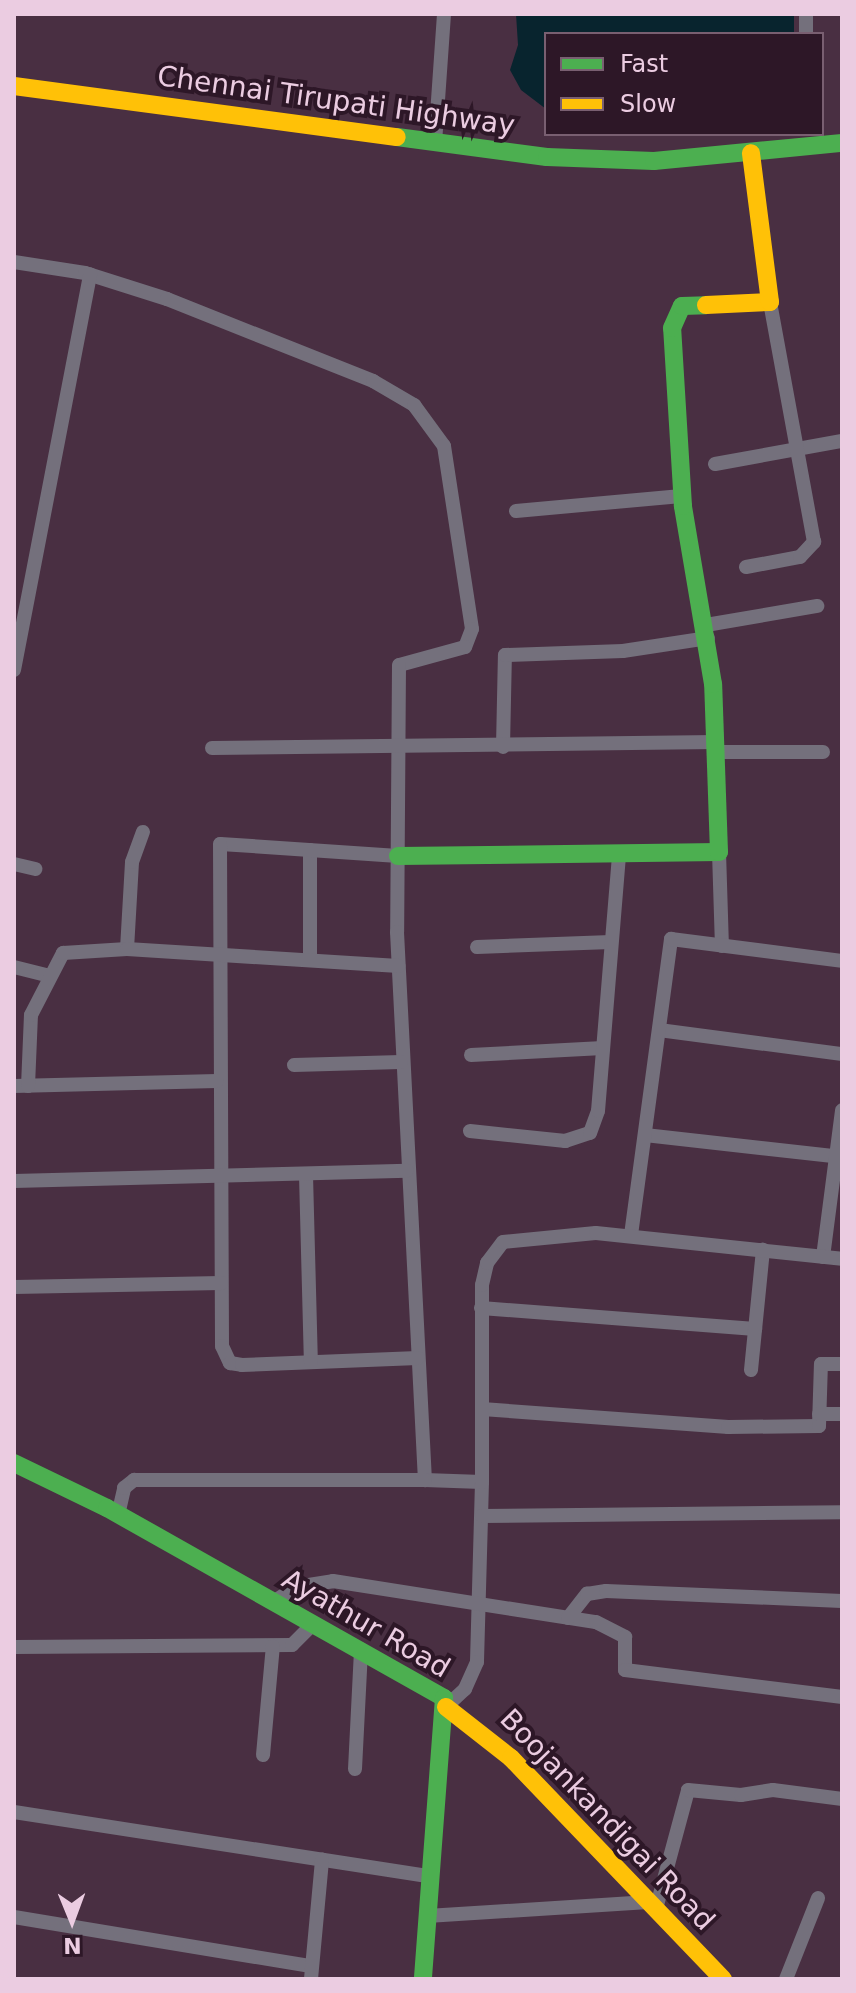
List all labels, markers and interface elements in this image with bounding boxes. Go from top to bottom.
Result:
legend [544,32,824,136]
text: Fast [620,50,668,78]
street label: Chennai Tirupati Highway [155,59,517,143]
text: Slow [620,90,676,118]
street label: Ayathur Road [276,1562,456,1686]
street label: Boojankandigai Road [493,1703,721,1937]
north arrow [32,1881,112,1961]
text: N [63,1933,82,1958]

